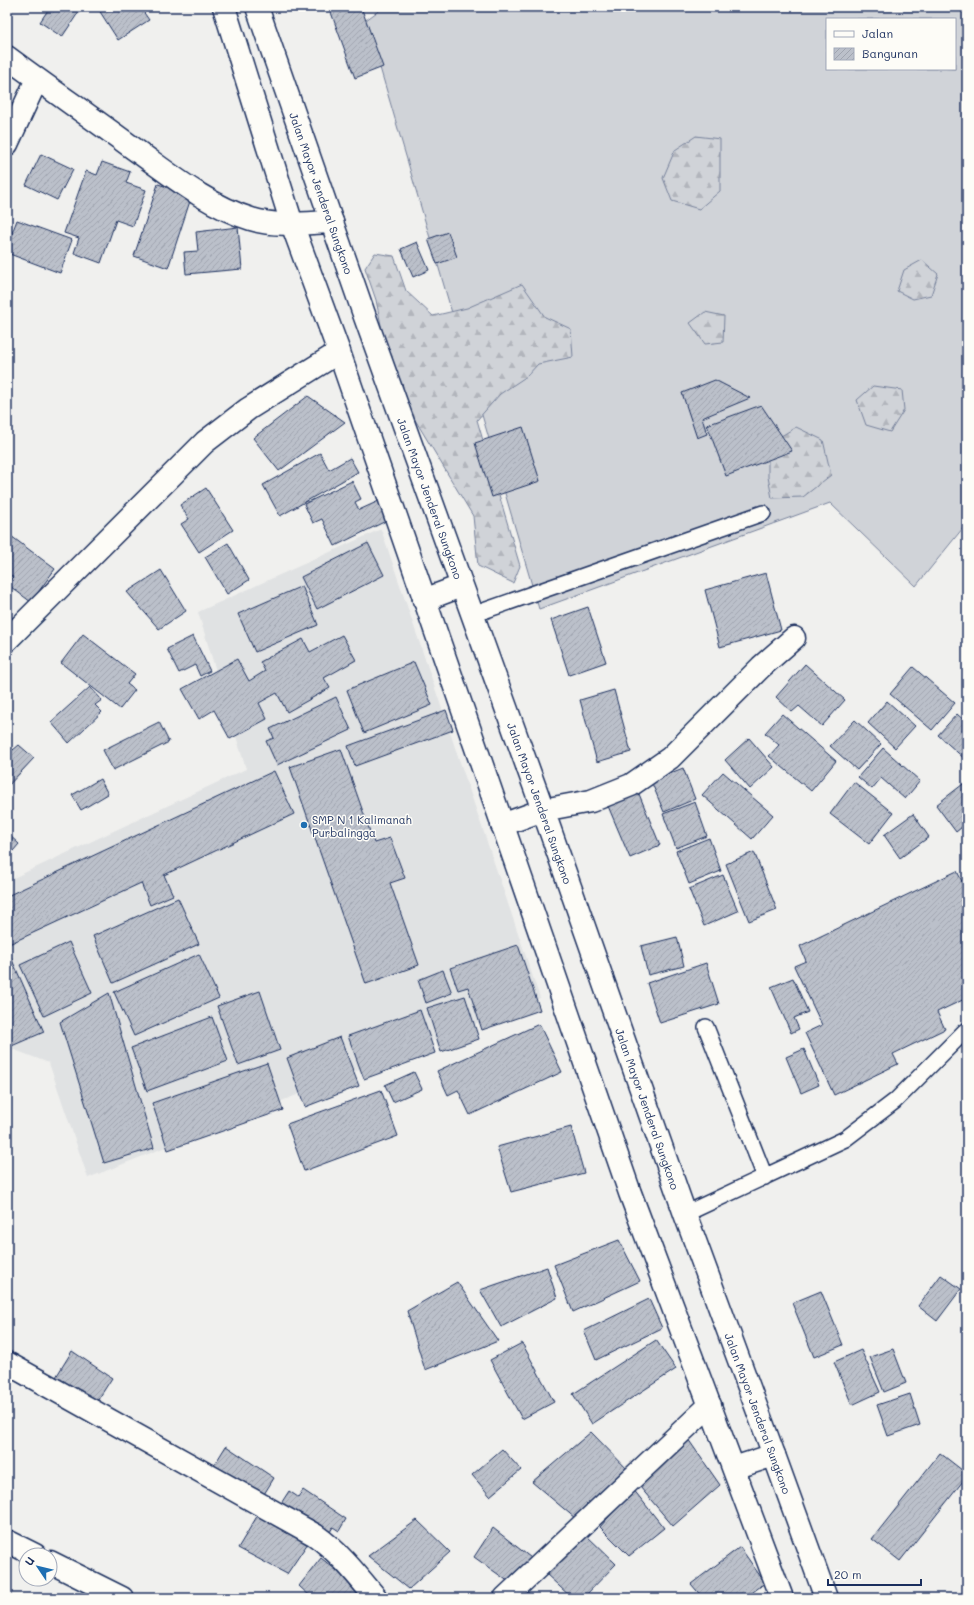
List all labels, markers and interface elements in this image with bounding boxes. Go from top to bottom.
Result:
legend [826,18,956,70]
text: Jalan [862,25,893,41]
text: Bangunan [862,45,918,61]
street label: Jalan Mayor Jenderal Sungkono [287,110,357,276]
street label: Jalan Mayor Jenderal Sungkono [394,416,467,581]
street label: Jalan Mayor Jenderal Sungkono [504,720,576,886]
place label: SMP N 1 Kalimanah Purbalingga [312,812,412,840]
marker: SMP N 1 Kalimanah Purbalingga [299,820,309,830]
street label: Jalan Mayor Jenderal Sungkono [613,1026,683,1192]
street label: Jalan Mayor Jenderal Sungkono [722,1331,795,1496]
north arrow [18,1547,58,1587]
text: U [21,1554,38,1568]
scale bar [828,1561,921,1587]
text: 20 m [834,1566,862,1582]

